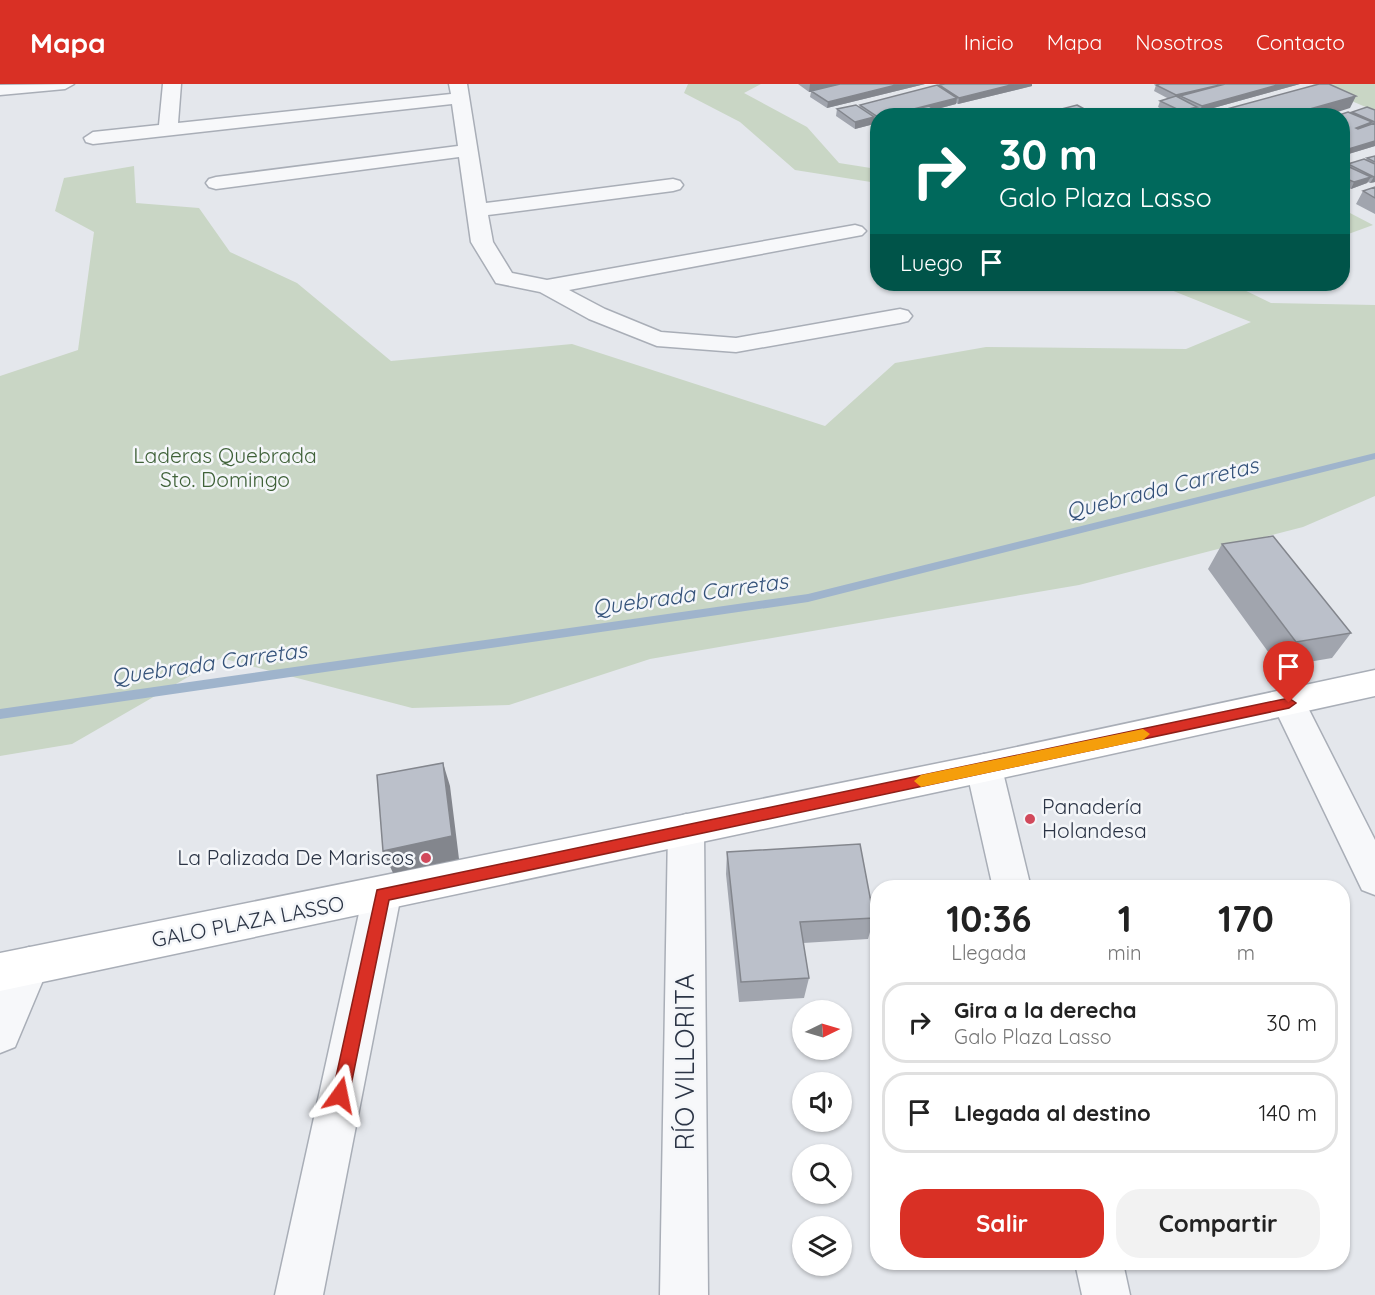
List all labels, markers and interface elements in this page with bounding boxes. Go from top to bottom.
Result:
text: Mapa [30,25,106,60]
text: Inicio [964,29,1014,55]
text: Mapa [1047,29,1102,55]
text: Nosotros [1135,29,1223,55]
text: Contacto [1256,29,1345,55]
text: 30 m [999,128,1098,181]
icon: right [900,132,978,210]
text: Galo Plaza Lasso [999,180,1212,214]
icon: arrive [975,246,1008,279]
text: Luego [900,249,963,277]
park label: Laderas Quebrada Sto. Domingo [133,442,317,492]
water label: Quebrada Carretas [1063,450,1263,525]
water label: Quebrada Carretas [590,566,791,622]
water label: Quebrada Carretas [109,635,310,691]
pin [1263,641,1314,703]
icon: arrive [1272,650,1305,683]
place label: Panadería Holandesa [1042,793,1147,843]
marker: Panadería Holandesa [1023,812,1037,826]
place label: La Palizada De Mariscos [177,844,414,870]
marker: La Palizada De Mariscos [419,851,433,865]
street label: GALO PLAZA LASSO [149,890,346,952]
text: 10:36 [946,896,1031,941]
text: 1 [1118,896,1132,941]
text: 170 [1218,896,1274,941]
text: Llegada [951,940,1026,965]
text: min [1108,940,1142,965]
text: m [1237,940,1255,965]
street label: RÍO VILLORITA [668,973,701,1151]
text: Gira a la derecha [954,996,1137,1024]
north arrow [792,1000,852,1060]
map controls [792,1000,852,1276]
icon: right [903,1006,936,1039]
text: 30 m [1266,1009,1317,1037]
text: Galo Plaza Lasso [954,1024,1112,1049]
position arrow [308,1063,372,1127]
button: sound [792,1072,852,1132]
icon: arrive [903,1096,936,1129]
text: Llegada al destino [954,1099,1151,1127]
text: 140 m [1258,1099,1317,1127]
button: search [792,1144,852,1204]
button: Salir [900,1189,1104,1258]
button: Compartir [1116,1189,1320,1258]
button: layers [792,1216,852,1276]

